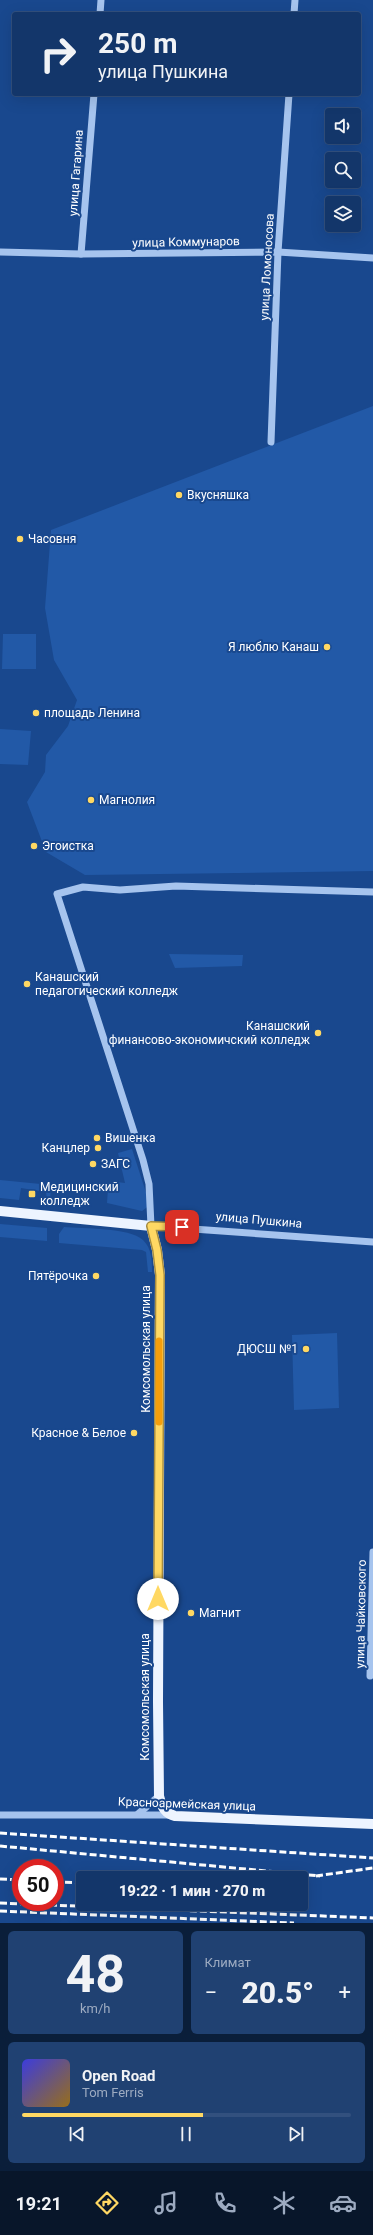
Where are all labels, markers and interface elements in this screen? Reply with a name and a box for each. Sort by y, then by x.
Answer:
text: 250 m [98,27,177,60]
icon: right [32,28,84,80]
text: улица Пушкина [98,61,228,82]
map controls [325,108,361,232]
button: sound [325,108,361,144]
street label: улица Гагарина [66,129,86,217]
button: search [325,152,361,188]
button: layers [325,196,361,232]
street label: улица Ломоносова [257,213,277,321]
street label: улица Коммунаров [132,234,240,250]
place label: Вкусняшка [187,488,249,502]
marker: Вкусняшка [174,490,184,500]
place label: Часовня [28,532,76,546]
marker: Часовня [15,534,25,544]
place label: Я люблю Канаш [228,640,319,654]
marker: Я люблю Канаш [322,642,332,652]
place label: площадь Ленина [44,706,140,720]
marker: площадь Ленина [31,708,41,718]
place label: Магнолия [99,793,155,807]
marker: Магнолия [86,795,96,805]
place label: Эгоистка [42,839,94,853]
marker: Эгоистка [29,841,39,851]
place label: Канашский педагогический колледж [35,970,179,998]
marker: Канашский педагогический колледж [22,979,32,989]
place label: Канашский финансово-экономичский колледж [109,1019,311,1047]
marker: Канашский финансово-экономичский колледж [313,1028,323,1038]
place label: Вишенка [105,1131,155,1145]
marker: Вишенка [92,1133,102,1143]
place label: Канцлер [42,1141,90,1155]
marker: Канцлер [93,1143,103,1153]
place label: ЗАГС [101,1157,130,1171]
marker: ЗАГС [88,1159,98,1169]
place label: Медицинский колледж [40,1180,119,1208]
marker: Медицинский колледж [27,1189,37,1199]
street label: улица Пушкина [215,1209,303,1231]
pin [165,1210,199,1244]
icon: arrive [171,1216,193,1238]
place label: Пятёрочка [28,1269,88,1283]
marker: Пятёрочка [91,1271,101,1281]
street label: Комсомольская улица [139,1285,153,1413]
place label: ДЮСШ №1 [237,1342,298,1356]
marker: ДЮСШ №1 [301,1344,311,1354]
place label: Красное & Белое [31,1426,126,1440]
marker: Красное & Белое [129,1428,139,1438]
street label: улица Чайковского [353,1559,369,1669]
position arrow [137,1578,179,1620]
place label: Магнит [199,1606,241,1620]
marker: Магнит [186,1608,196,1618]
street label: Комсомольская улица [138,1633,152,1761]
street label: Красноармейская улица [118,1795,256,1813]
speed limit sign: 50 [12,1859,64,1911]
text: 19:22 · 1 мин · 270 m [119,1882,265,1900]
text: 48 [65,1944,125,2005]
text: Климат [205,1955,251,1970]
text: 20.5° [242,1975,314,2010]
text: − [205,1980,217,2005]
text: + [339,1980,351,2005]
text: km/h [80,2001,111,2016]
text: Open Road [82,2067,156,2085]
text: Tom Ferris [82,2085,144,2100]
icon: previous [66,2123,88,2145]
icon: pause [175,2123,197,2145]
icon: next [285,2123,307,2145]
icon: directions [93,2189,121,2217]
icon: music [152,2189,180,2217]
icon: phone [211,2189,239,2217]
icon: climate [270,2189,298,2217]
icon: car [329,2189,357,2217]
text: 19:21 [16,2193,62,2214]

